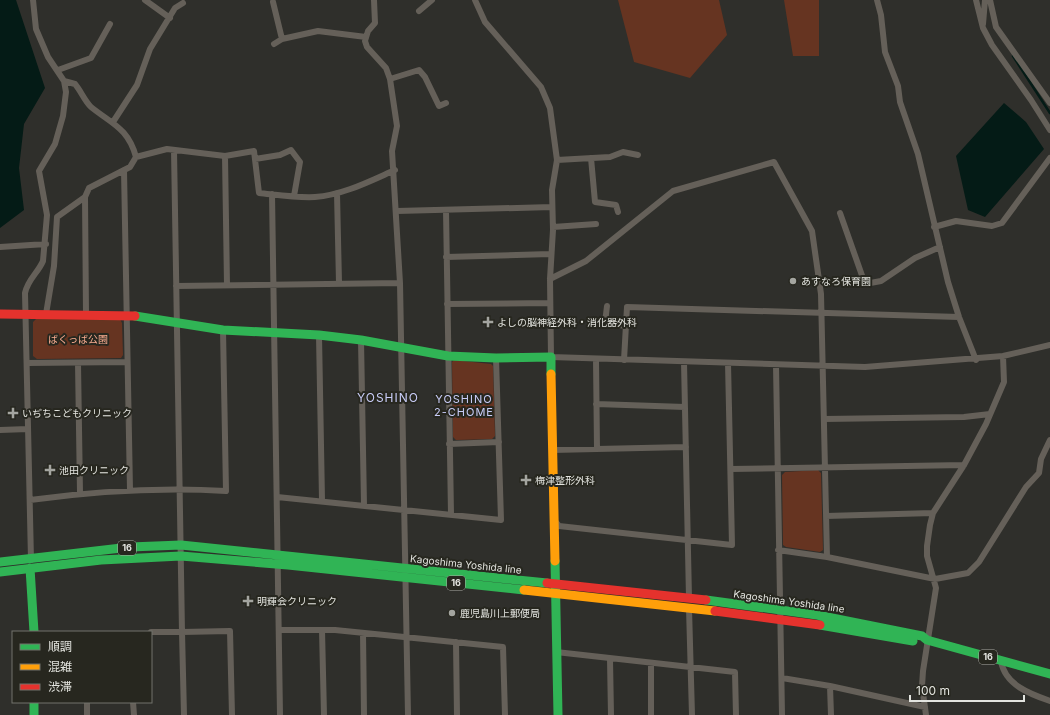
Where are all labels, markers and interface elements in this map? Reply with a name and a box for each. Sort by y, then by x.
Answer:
place label: あすなろ保育園 [801,275,871,287]
marker: あすなろ保育園 [788,276,798,286]
marker: よしの脳神経外科・消化器外科 [482,316,494,328]
place label: よしの脳神経外科・消化器外科 [497,316,637,328]
park label: ばくっば公園 [48,333,108,345]
district label: YOSHINO [357,390,419,405]
district label: YOSHINO 2-CHOME [434,392,494,419]
marker: いぢちこどもクリニック [7,407,19,419]
place label: いぢちこどもクリニック [22,407,132,419]
marker: 池田クリニック [44,464,56,476]
place label: 池田クリニック [59,464,129,476]
marker: 梅津整形外科 [520,474,532,486]
place label: 梅津整形外科 [535,474,595,486]
road number: 16 [118,541,136,555]
street label: Kagoshima Yoshida line [410,552,523,576]
road number: 16 [447,576,465,590]
street label: Kagoshima Yoshida line [733,587,845,615]
marker: 明輝会クリニック [242,595,254,607]
place label: 明輝会クリニック [257,595,337,607]
place label: 鹿児島川上郵便局 [460,607,540,619]
marker: 鹿児島川上郵便局 [447,608,457,618]
legend [12,631,152,703]
text: 順調 [48,639,72,654]
road number: 16 [979,650,997,664]
text: 混雑 [48,659,72,674]
scale bar [910,677,1024,703]
text: 渋滞 [48,679,72,694]
text: 100 m [916,683,950,698]

